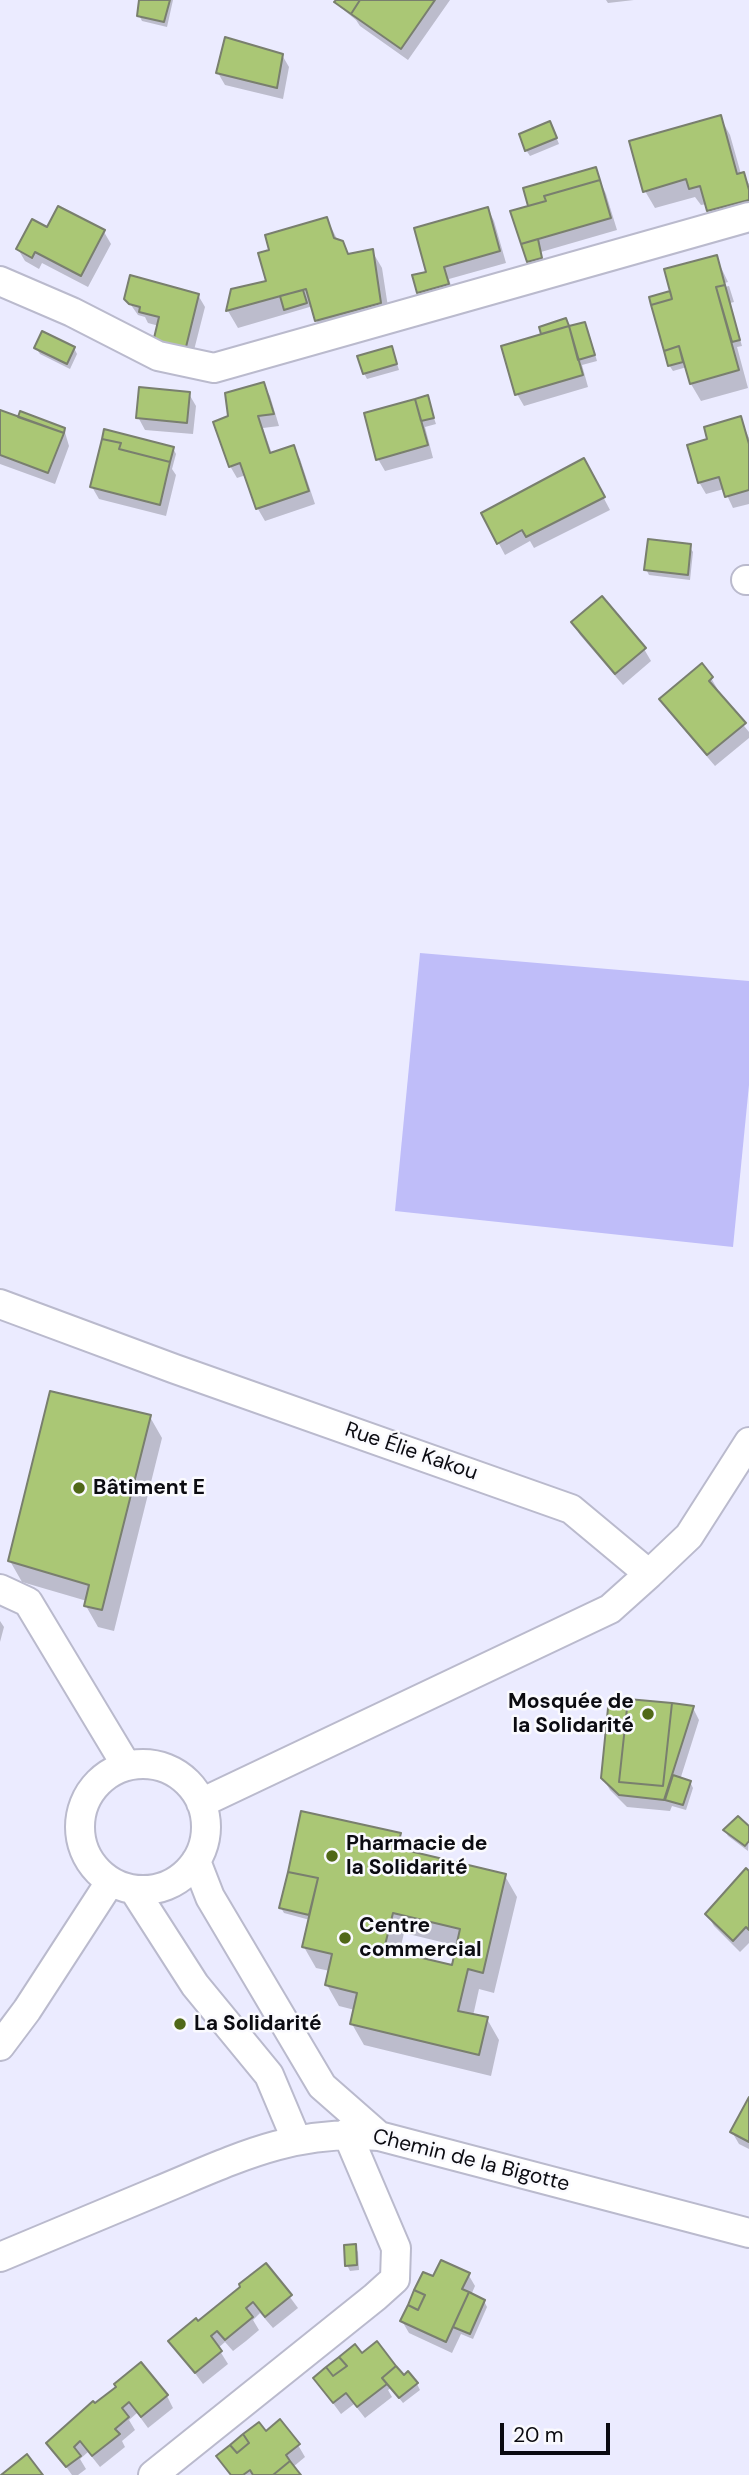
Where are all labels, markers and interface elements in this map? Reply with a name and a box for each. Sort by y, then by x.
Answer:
street label: Rue Élie Kakou [341,1418,481,1486]
place label: Bâtiment E [93,1475,205,1501]
marker: Bâtiment E [71,1480,87,1496]
place label: Mosquée de la Solidarité [508,1689,634,1739]
marker: Mosquée de la Solidarité [640,1706,656,1722]
place label: Pharmacie de la Solidarité [346,1831,487,1881]
marker: Pharmacie de la Solidarité [324,1848,340,1864]
place label: Centre commercial [359,1913,482,1963]
marker: Centre commercial [337,1930,353,1946]
place label: La Solidarité [194,2011,322,2037]
marker: La Solidarité [172,2016,188,2032]
street label: Chemin de la Bigotte [370,2124,572,2198]
scale bar [504,2408,614,2452]
text: 20 m [513,2421,564,2449]

